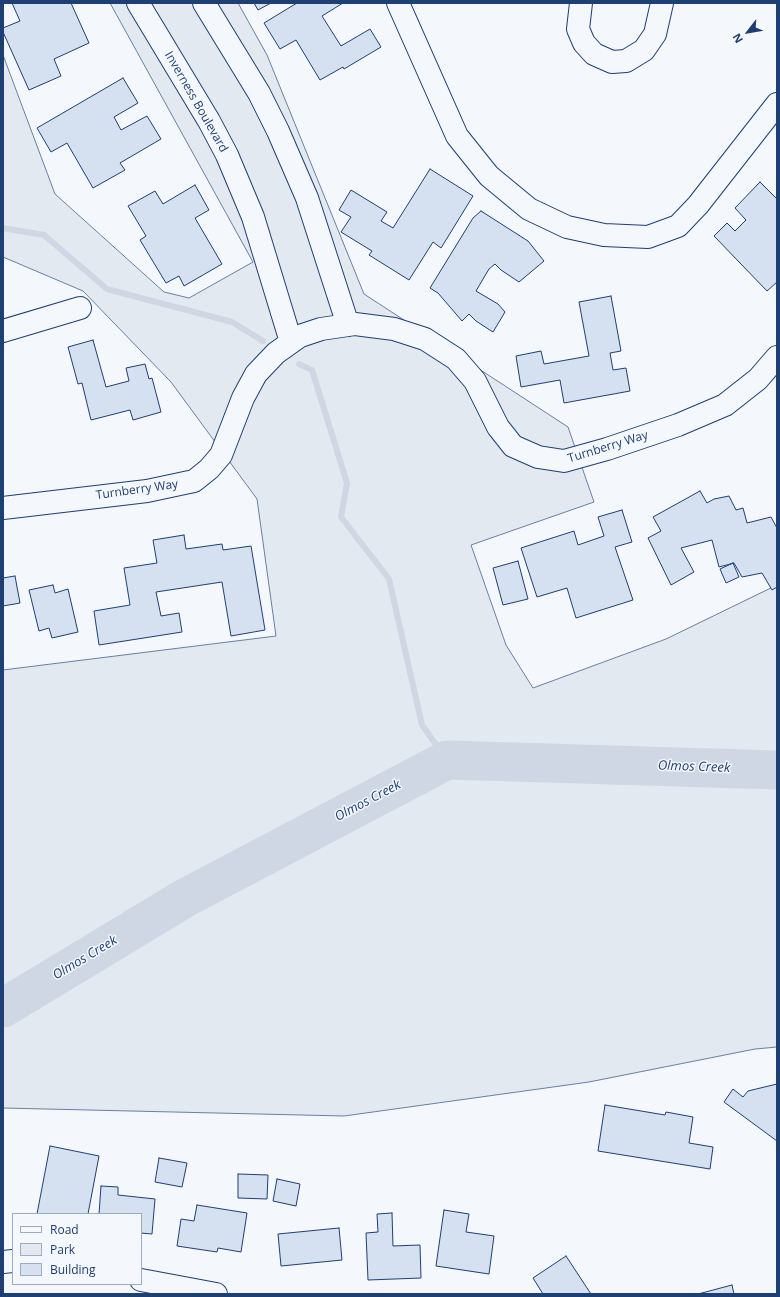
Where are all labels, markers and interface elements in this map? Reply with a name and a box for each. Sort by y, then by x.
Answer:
north arrow [728,12,768,52]
text: N [729,31,746,46]
street label: Inverness Boulevard [161,49,231,155]
street label: Turnberry Way [566,428,650,466]
street label: Turnberry Way [95,477,179,503]
water label: Olmos Creek [658,758,730,776]
water label: Olmos Creek [332,777,404,825]
water label: Olmos Creek [50,933,120,983]
legend [12,1213,142,1285]
text: Road [50,1221,79,1238]
text: Park [50,1241,75,1258]
text: Building [50,1261,95,1278]

